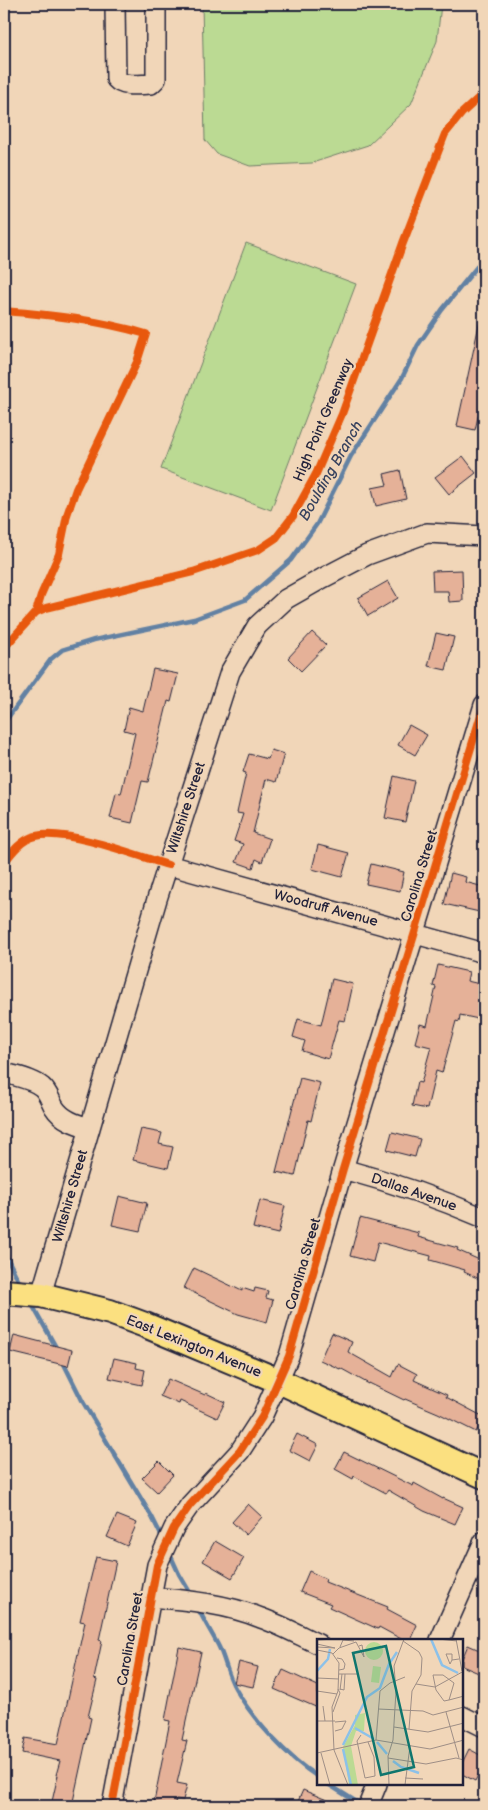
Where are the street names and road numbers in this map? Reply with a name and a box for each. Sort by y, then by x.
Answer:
street label: High Point Greenway [289,355,357,484]
street label: Wiltshire Street [163,759,209,856]
street label: Carolina Street [397,828,441,924]
street label: Woodruff Avenue [272,886,380,930]
street label: Wiltshire Street [49,1147,92,1244]
street label: Dallas Avenue [369,1169,459,1215]
street label: Carolina Street [282,1215,324,1312]
street label: East Lexington Avenue [124,1311,264,1381]
street label: Carolina Street [113,1590,147,1687]

